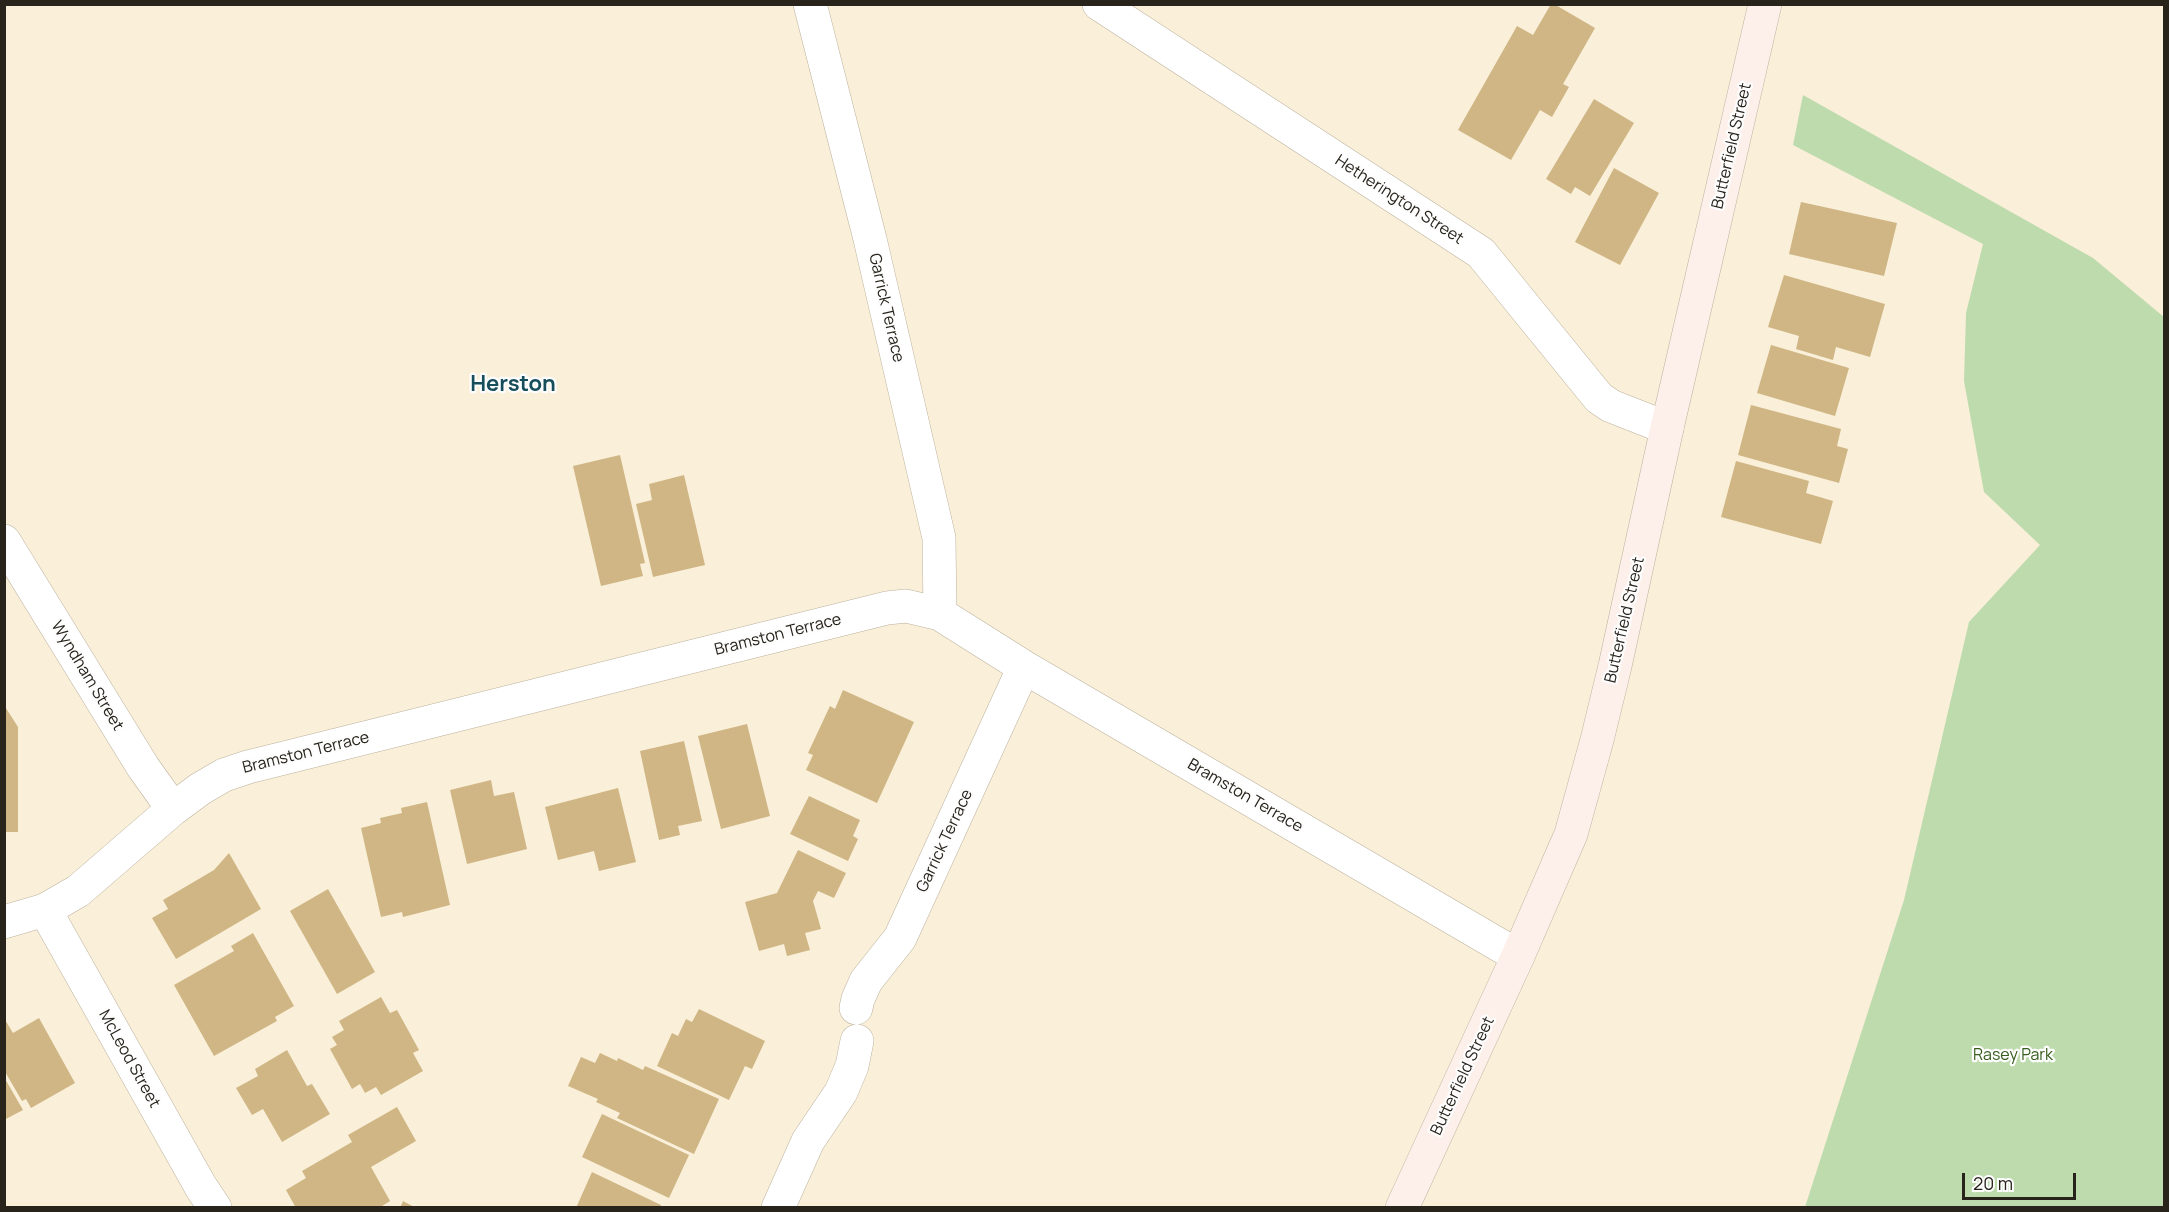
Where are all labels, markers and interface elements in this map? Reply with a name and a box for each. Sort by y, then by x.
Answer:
street label: Butterfield Street [1708,81,1756,211]
street label: Hetherington Street [1331,151,1467,249]
street label: Garrick Terrace [864,252,908,364]
district label: Herston [470,372,556,398]
street label: Butterfield Street [1601,555,1649,685]
street label: Bramston Terrace [713,610,843,660]
street label: Wyndham Street [47,618,127,734]
street label: Bramston Terrace [241,728,371,778]
street label: Bramston Terrace [1184,755,1306,837]
street label: Garrick Terrace [913,787,977,895]
street label: McLeod Street [94,1007,164,1111]
street label: Butterfield Street [1427,1014,1499,1138]
park label: Rasey Park [1973,1046,2053,1066]
scale bar [1965,1161,2079,1199]
text: 20 m [1973,1171,2013,1195]

